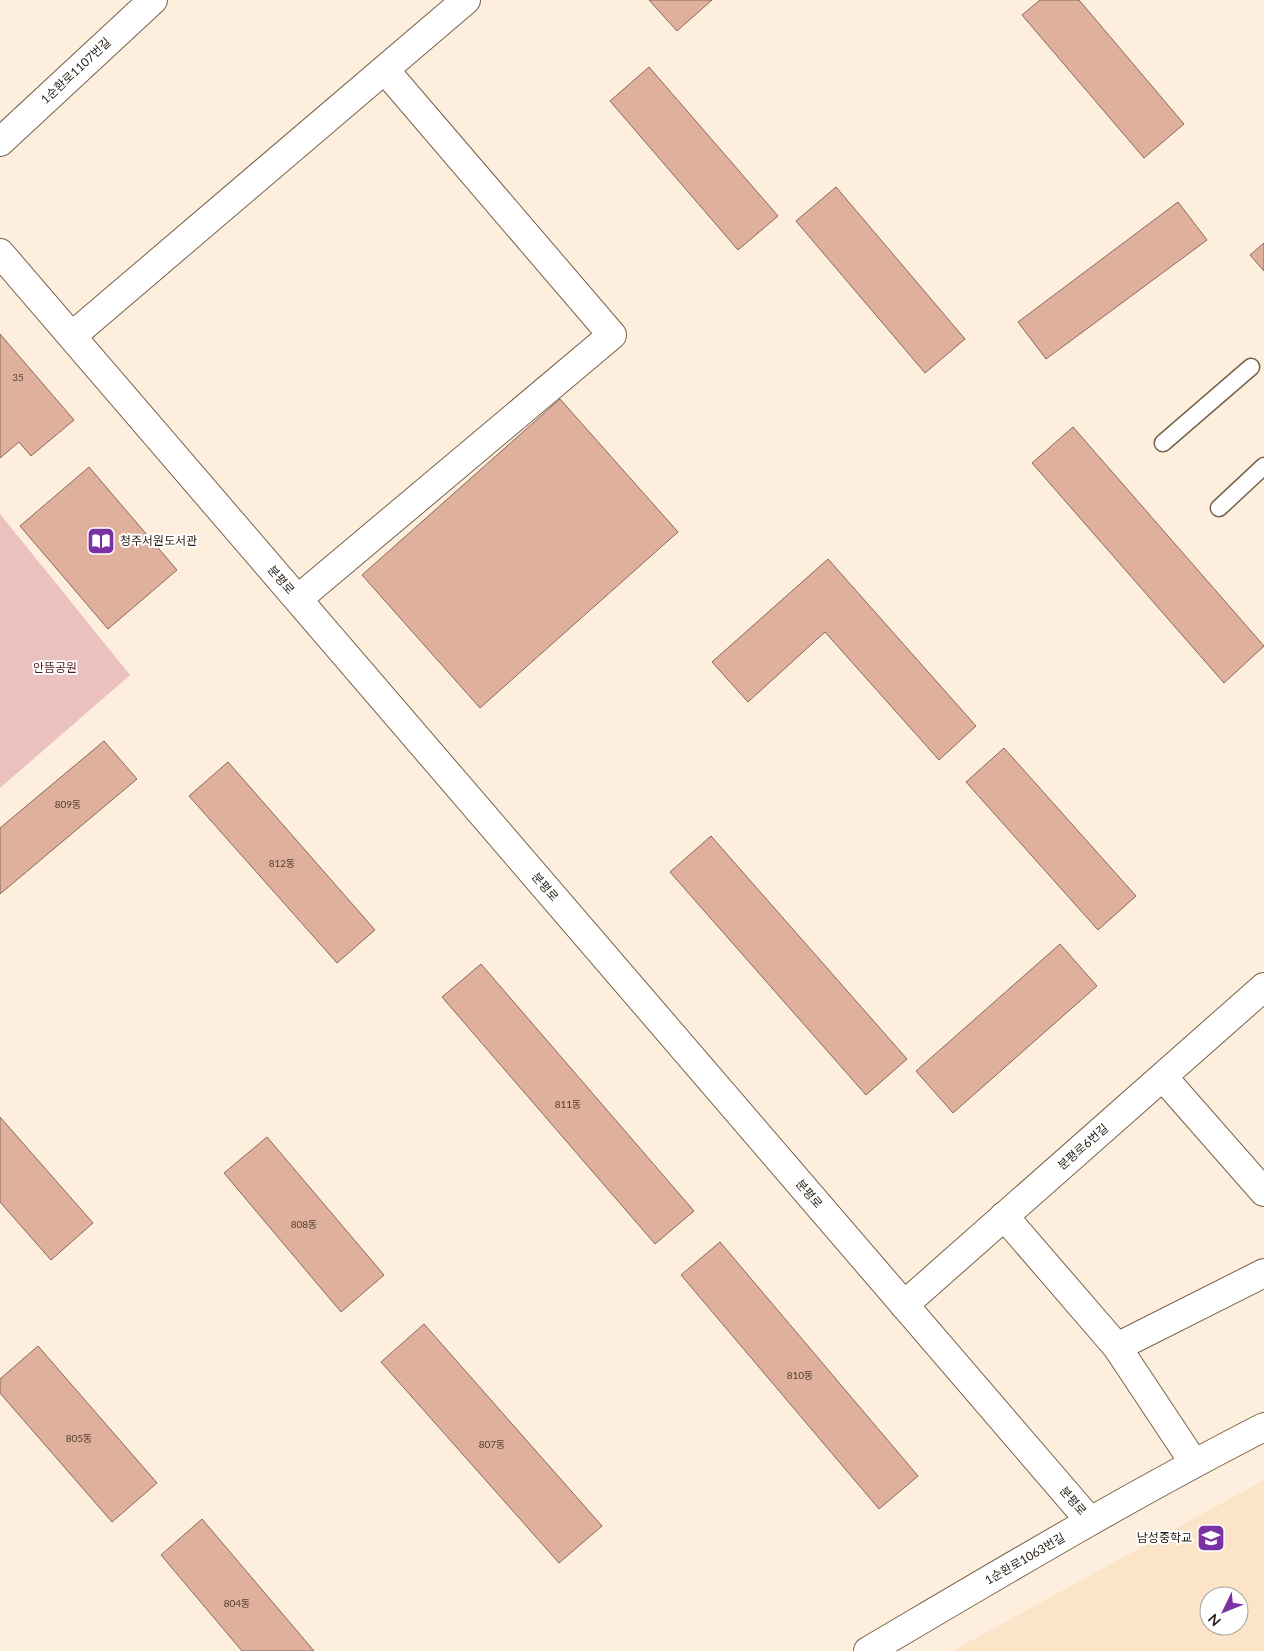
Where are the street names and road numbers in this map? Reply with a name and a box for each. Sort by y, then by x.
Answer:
street label: 1순환로1107번길 [38,34,114,107]
street label: 분평로 [265,562,298,597]
street label: 분평로 [529,869,562,904]
street label: 분평로6번길 [1054,1121,1111,1173]
street label: 분평로 [793,1176,826,1211]
street label: 분평로 [1057,1483,1090,1518]
street label: 1순환로1063번길 [982,1530,1067,1588]

